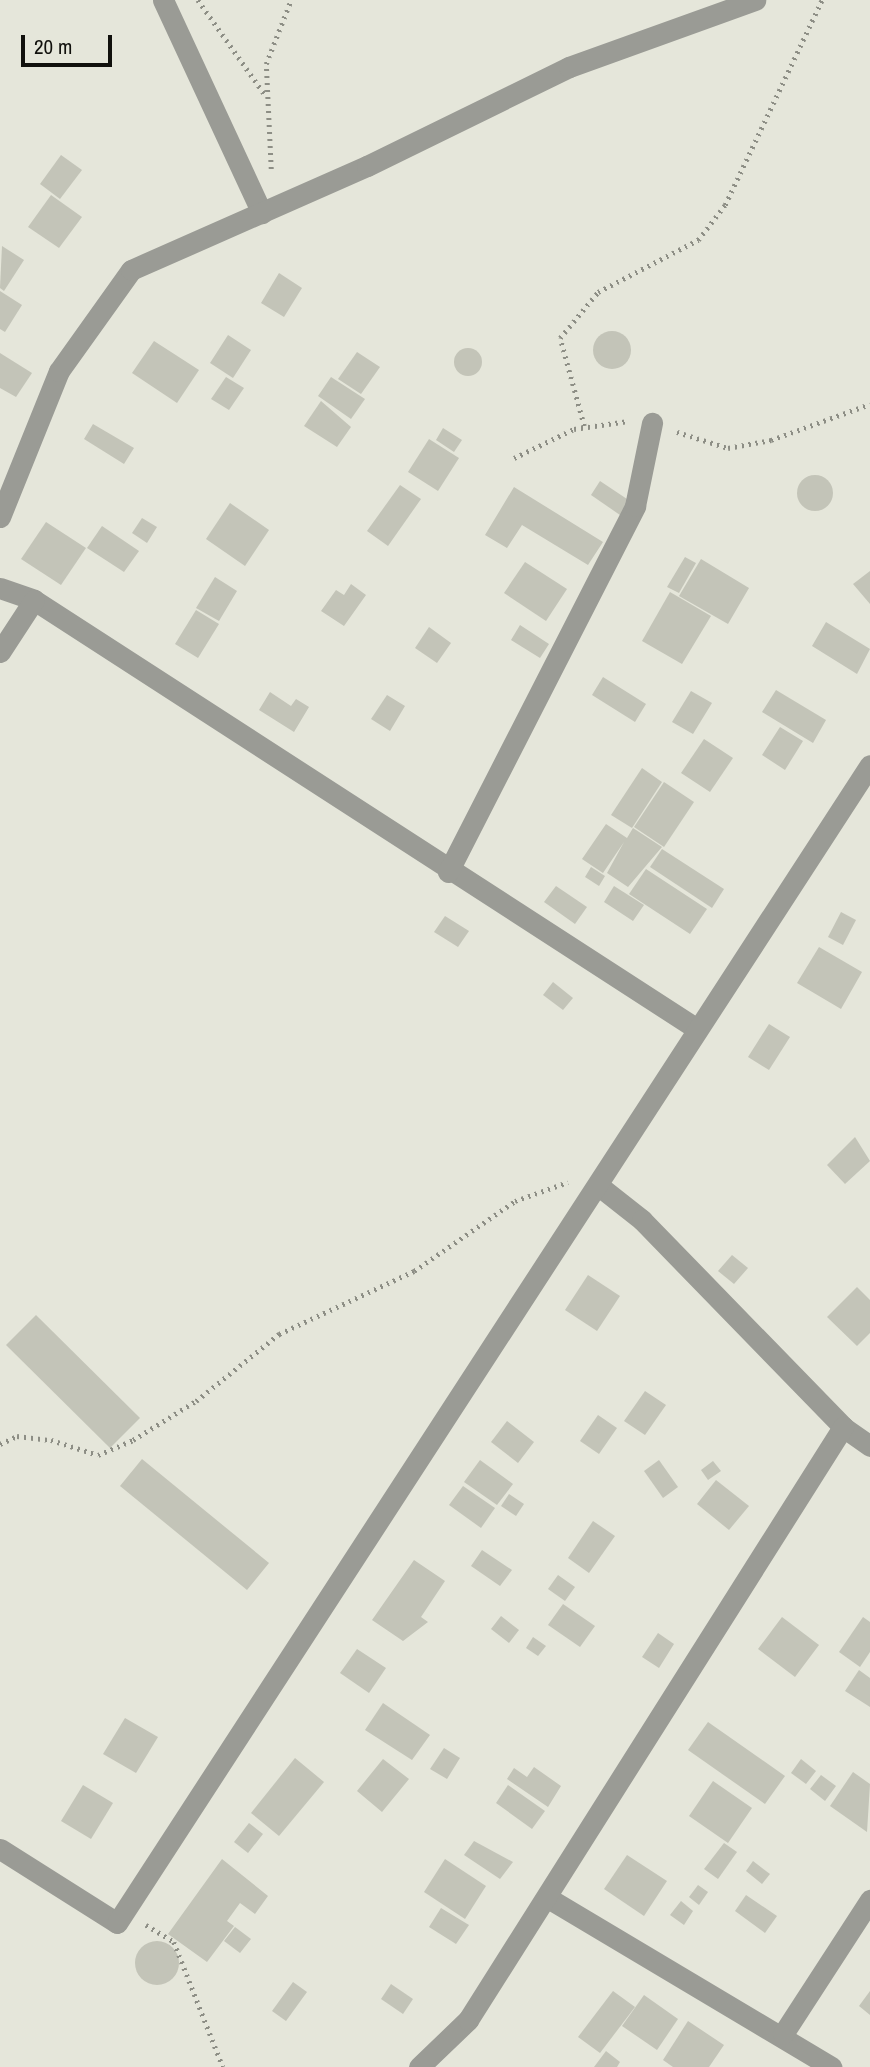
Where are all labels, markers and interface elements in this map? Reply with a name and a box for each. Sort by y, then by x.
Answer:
scale bar [24,21,116,65]
text: 20 m [34,32,72,61]

